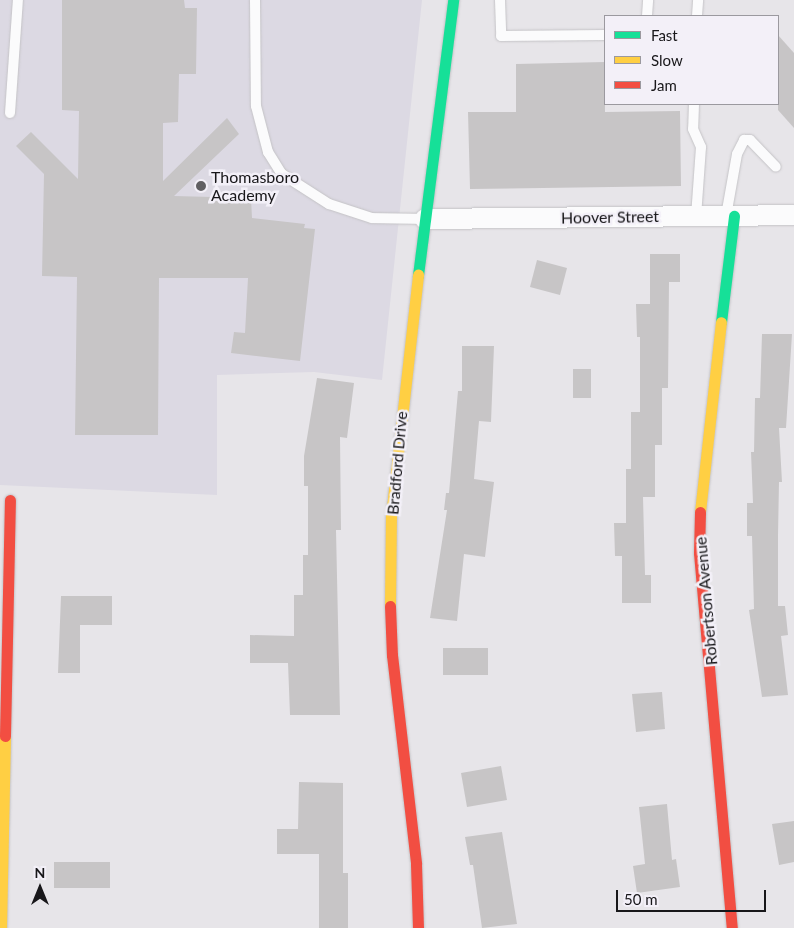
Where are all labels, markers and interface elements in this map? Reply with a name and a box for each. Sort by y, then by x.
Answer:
legend [604,15,779,105]
text: Fast [651,26,678,44]
text: Slow [651,51,683,69]
text: Jam [651,76,677,94]
place label: Thomasboro Academy [211,167,299,205]
marker: Thomasboro Academy [195,180,207,192]
street label: Hoover Street [561,207,659,227]
street label: Bradford Drive [383,410,411,516]
street label: Robertson Avenue [691,536,721,666]
north arrow [15,863,65,913]
text: N [35,864,45,881]
scale bar [619,880,769,912]
text: 50 m [624,890,658,908]

